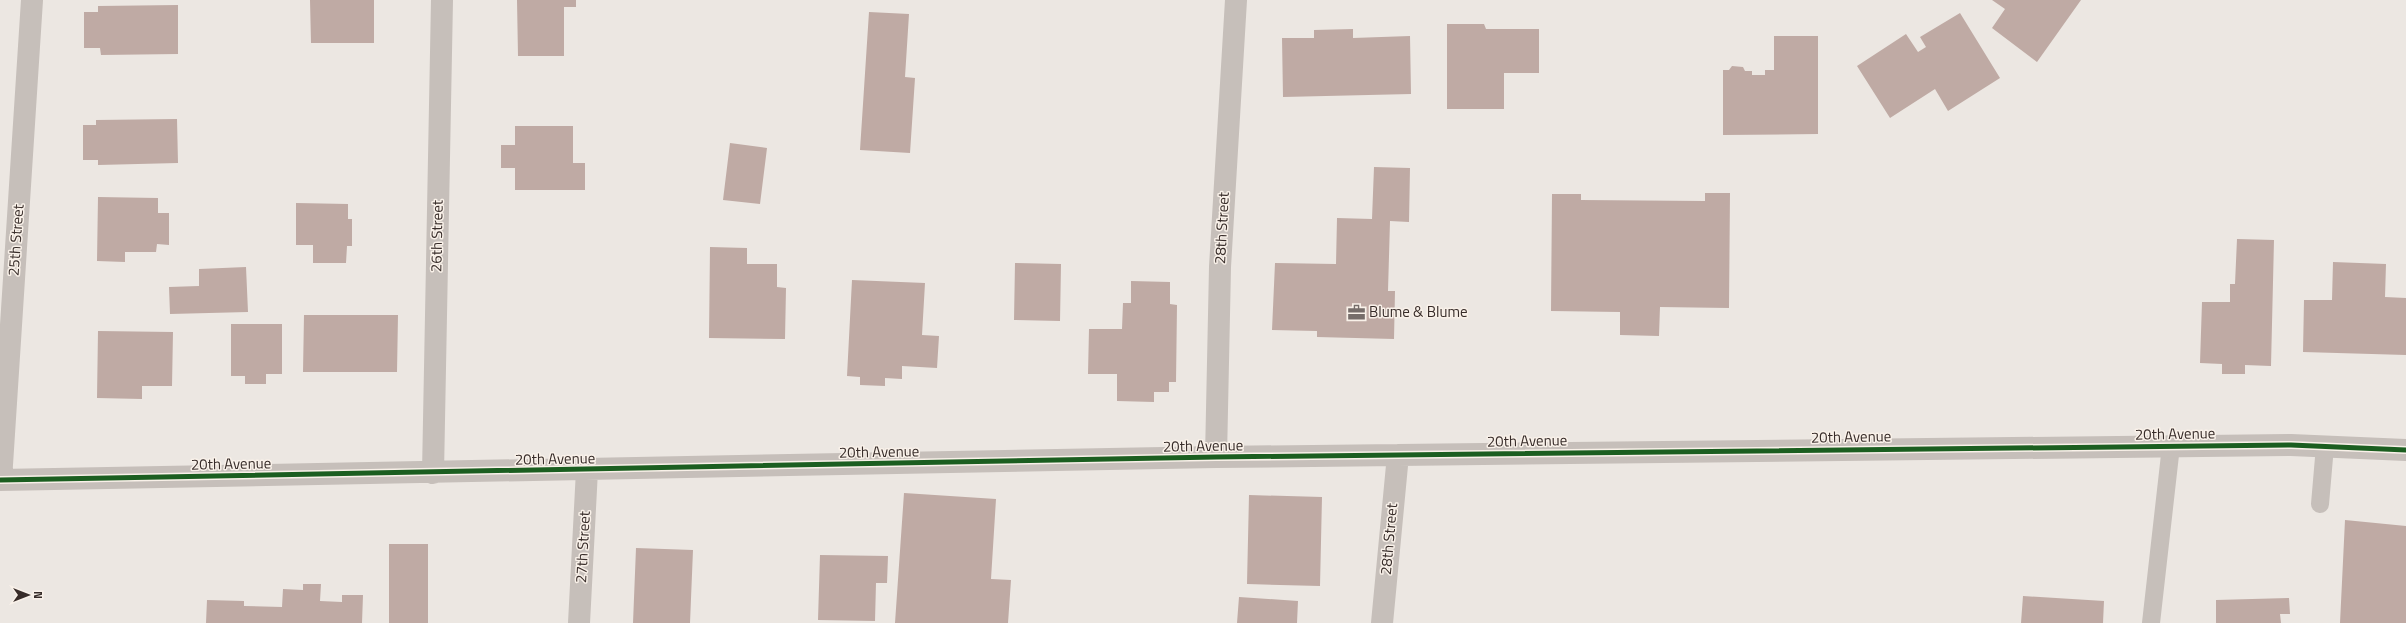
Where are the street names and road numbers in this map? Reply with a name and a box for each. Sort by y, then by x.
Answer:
street label: 28th Street [1208,191,1235,265]
street label: 26th Street [424,199,449,272]
street label: 25th Street [2,202,30,277]
street label: 20th Avenue [2135,421,2215,446]
street label: 20th Avenue [1811,424,1891,449]
street label: 20th Avenue [1487,428,1567,453]
street label: 20th Avenue [1163,433,1243,458]
street label: 20th Avenue [839,439,919,464]
street label: 20th Avenue [515,446,595,471]
street label: 20th Avenue [191,451,271,476]
street label: 28th Street [1374,501,1403,576]
street label: 27th Street [569,510,596,584]

